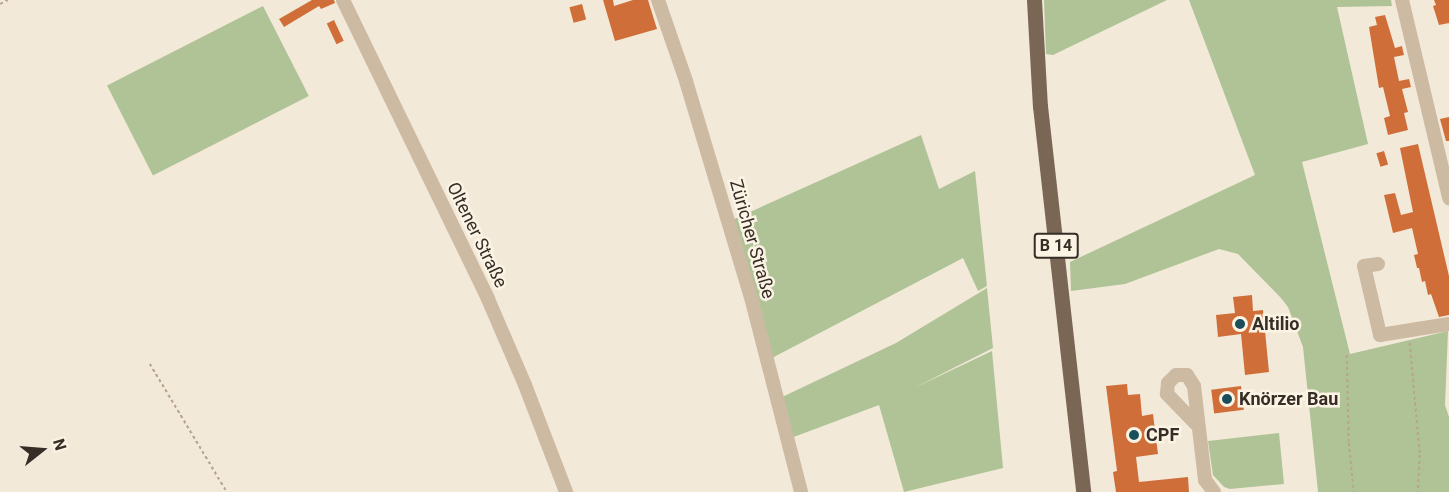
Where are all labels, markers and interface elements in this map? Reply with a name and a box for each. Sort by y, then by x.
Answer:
street label: Züricher Straße [725,177,779,301]
street label: Oltener Straße [442,179,512,291]
road number: B 14 [1034,233,1078,259]
place label: Altilio [1252,313,1299,335]
marker: Altilio [1233,317,1247,331]
place label: Knörzer Bau [1239,388,1338,410]
marker: Knörzer Bau [1220,392,1234,406]
north arrow [12,420,72,480]
place label: CPF [1146,424,1179,446]
marker: CPF [1127,428,1141,442]
text: N [49,436,70,453]

